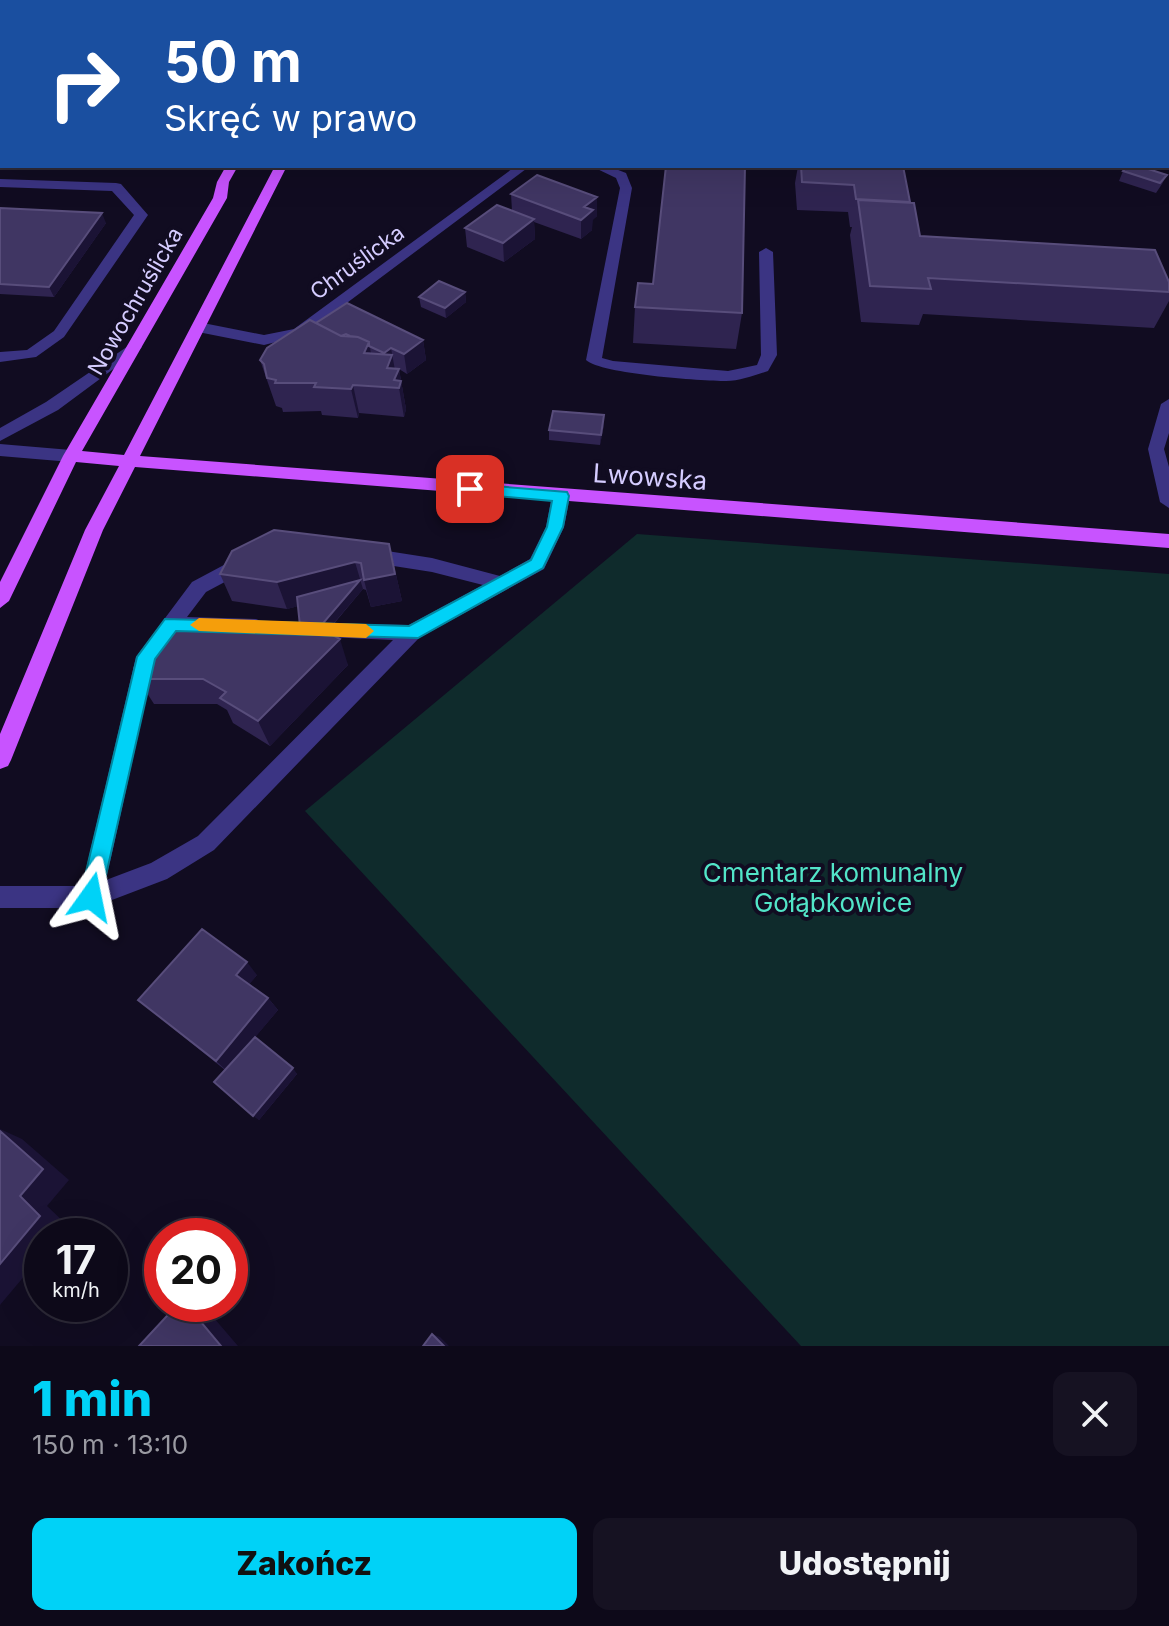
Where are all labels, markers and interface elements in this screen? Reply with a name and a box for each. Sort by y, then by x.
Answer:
text: 50 m [164,28,302,96]
icon: right [32,32,136,136]
text: Skręć w prawo [164,96,417,140]
street label: Chruślicka [305,219,409,305]
street label: Nowochruślicka [82,222,188,380]
pin [436,455,504,523]
street label: Lwowska [592,457,708,496]
icon: arrive [448,467,492,511]
position arrow [49,855,133,939]
park label: Cmentarz komunalny Gołąbkowice [703,857,963,918]
speed limit sign: 20 [144,1218,248,1322]
text: 17 [56,1235,96,1284]
text: km/h [52,1278,100,1302]
text: 1 min [32,1369,152,1428]
button: close [1053,1372,1137,1456]
text: 150 m · 13:10 [32,1429,188,1460]
button: Zakończ [32,1518,577,1610]
button: Udostępnij [593,1518,1137,1610]

